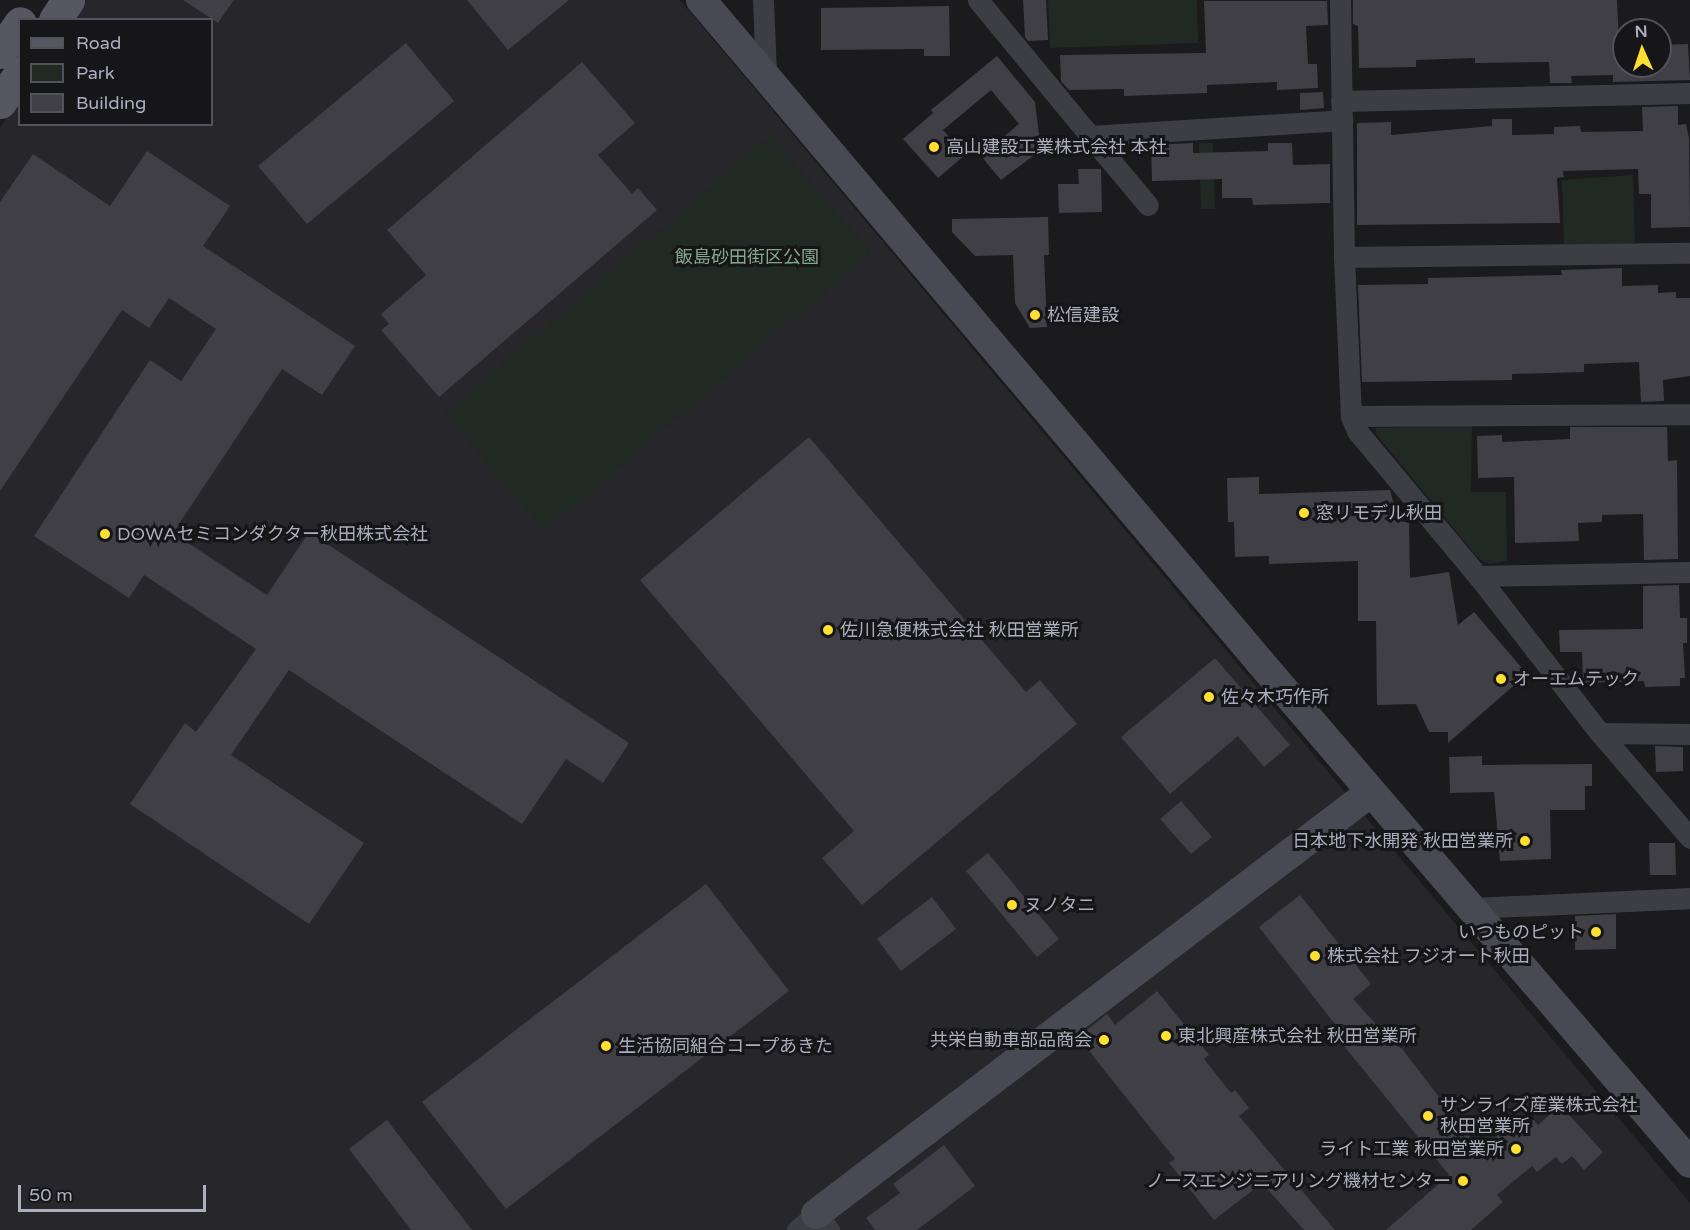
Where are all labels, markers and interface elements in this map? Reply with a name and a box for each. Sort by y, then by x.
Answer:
legend [18,18,213,126]
north arrow [1612,18,1672,78]
text: N [1634,22,1648,42]
text: Road [76,32,121,54]
text: Park [76,62,114,84]
text: Building [76,92,146,114]
place label: 高山建設工業株式会社 本社 [946,136,1167,158]
marker: 高山建設工業株式会社 本社 [927,140,941,154]
park label: 飯島砂田街区公園 [675,246,819,268]
place label: 松信建設 [1047,304,1119,326]
marker: 松信建設 [1028,308,1042,322]
place label: 窓リモデル秋田 [1316,502,1442,524]
marker: 窓リモデル秋田 [1297,506,1311,520]
place label: DOWAセミコンダクター秋田株式会社 [117,523,429,545]
marker: DOWAセミコンダクター秋田株式会社 [98,527,112,541]
place label: 佐川急便株式会社 秋田営業所 [840,619,1079,641]
marker: 佐川急便株式会社 秋田営業所 [821,623,835,637]
place label: オーエムテック [1513,668,1639,690]
marker: オーエムテック [1494,672,1508,686]
place label: 佐々木巧作所 [1221,686,1329,708]
marker: 佐々木巧作所 [1202,690,1216,704]
place label: 日本地下水開発 秋田営業所 [1292,830,1513,852]
marker: 日本地下水開発 秋田営業所 [1518,834,1532,848]
place label: ヌノタニ [1024,894,1096,916]
marker: ヌノタニ [1005,898,1019,912]
place label: いつものピット [1458,921,1584,943]
marker: いつものピット [1589,925,1603,939]
place label: 株式会社 フジオート秋田 [1327,945,1530,967]
marker: 株式会社 フジオート秋田 [1308,949,1322,963]
place label: 東北興産株式会社 秋田営業所 [1178,1025,1417,1047]
place label: 共栄自動車部品商会 [930,1029,1092,1051]
marker: 東北興産株式会社 秋田営業所 [1159,1029,1173,1043]
marker: 共栄自動車部品商会 [1097,1033,1111,1047]
place label: 生活協同組合コープあきた [618,1035,834,1057]
marker: 生活協同組合コープあきた [599,1039,613,1053]
place label: サンライズ産業株式会社 秋田営業所 [1440,1095,1638,1138]
marker: サンライズ産業株式会社 秋田営業所 [1421,1109,1435,1123]
place label: ライト工業 秋田営業所 [1319,1138,1504,1160]
marker: ライト工業 秋田営業所 [1509,1142,1523,1156]
place label: ノースエンジニアリング機材センター [1145,1170,1451,1192]
scale bar [21,1173,208,1211]
marker: ノースエンジニアリング機材センター [1456,1174,1470,1188]
text: 50 m [29,1184,73,1206]

